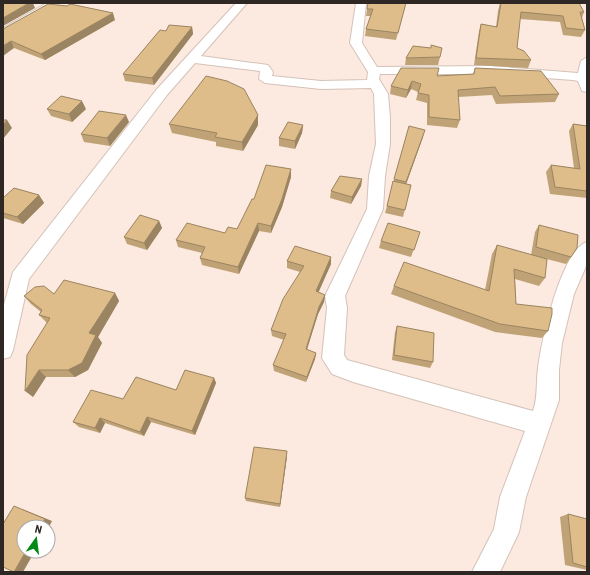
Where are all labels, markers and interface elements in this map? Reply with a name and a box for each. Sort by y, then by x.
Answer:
north arrow [16,519,56,559]
text: N [33,523,43,537]

